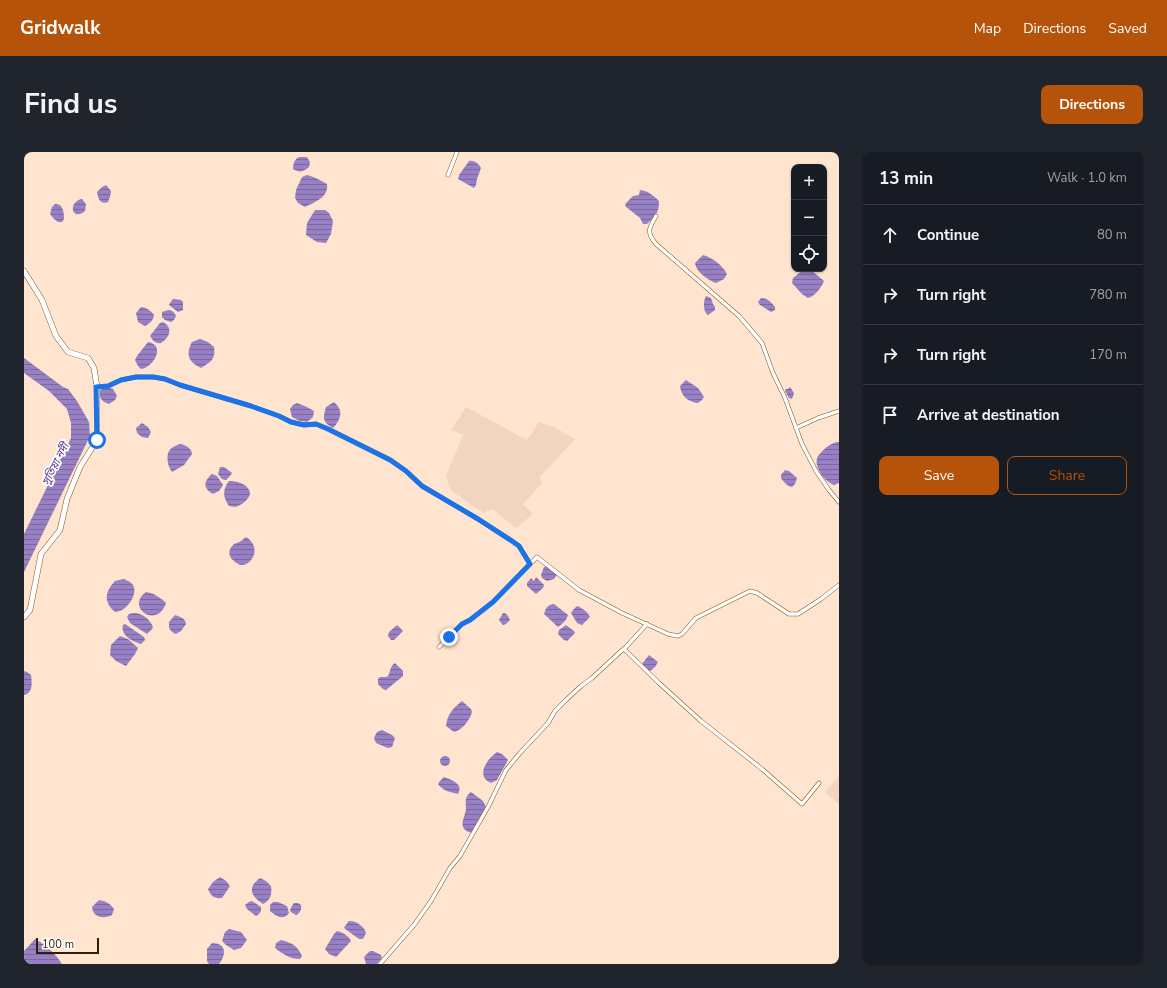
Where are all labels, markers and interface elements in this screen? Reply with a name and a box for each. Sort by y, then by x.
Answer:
text: Gridwalk [20,15,100,41]
text: Map [974,19,1001,38]
text: Directions [1023,19,1086,38]
text: Saved [1108,19,1147,38]
text: Find us [24,85,118,123]
button: Directions [1041,85,1143,124]
map controls [791,164,827,272]
button: + [791,164,827,200]
text: 13 min [879,167,933,190]
text: Walk · 1.0 km [1047,169,1127,187]
button: − [791,200,827,236]
icon: ahead [879,224,901,246]
text: Continue [917,225,979,245]
text: 80 m [1097,226,1127,244]
button: locate [791,236,827,272]
icon: right [879,284,901,306]
text: Turn right [917,285,986,305]
text: 780 m [1089,286,1127,304]
icon: right [879,344,901,366]
text: Turn right [917,345,986,365]
text: 170 m [1089,346,1127,364]
icon: arrive [879,404,901,426]
text: Arrive at destination [917,405,1060,425]
route start [88,431,106,449]
water label: সুতিয়া নদী [38,439,73,488]
button: Save [879,456,999,495]
button: Share [1007,456,1127,495]
route end [440,628,458,646]
scale bar [36,936,99,955]
text: 100 m [42,937,74,952]

